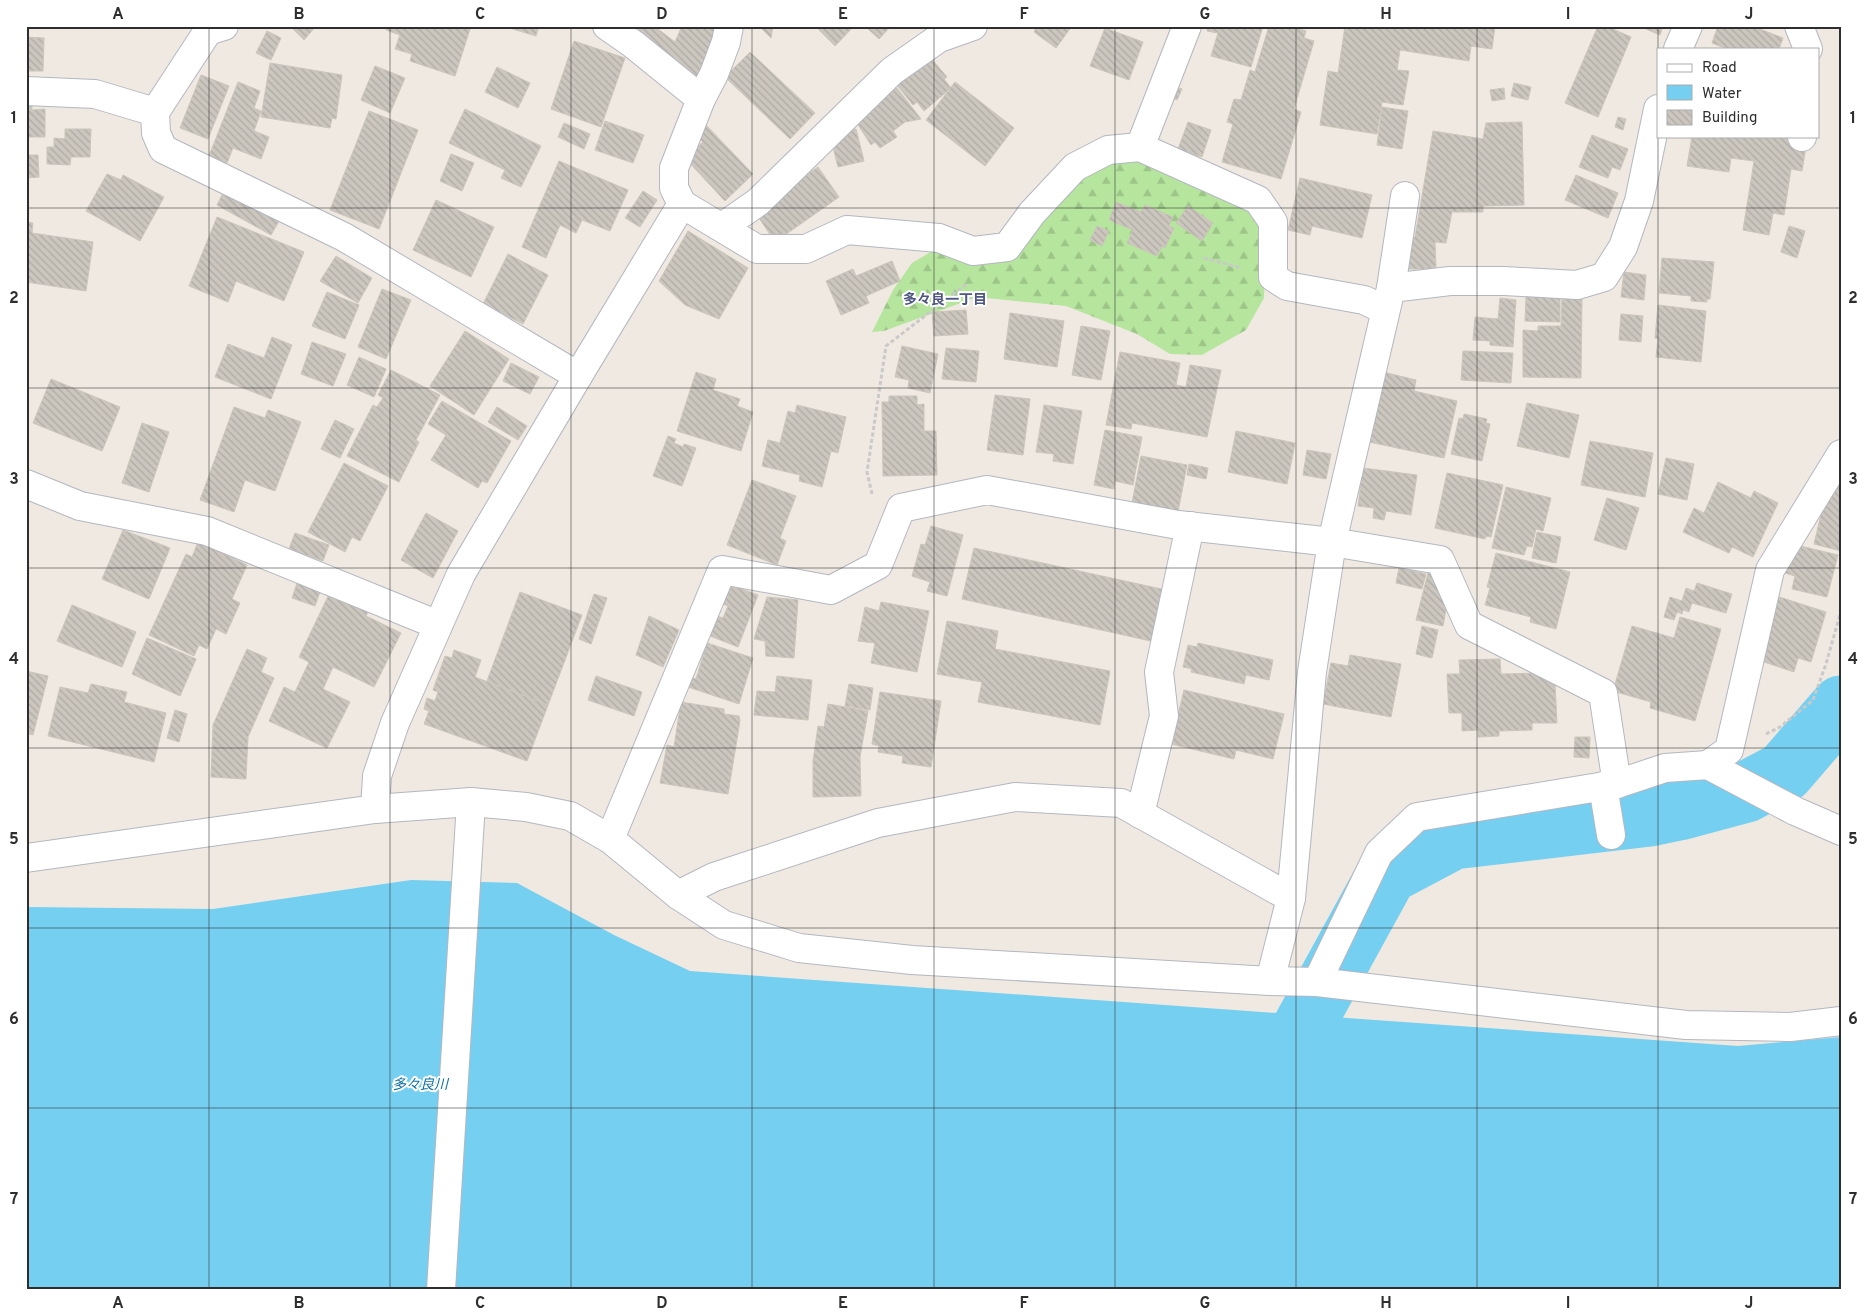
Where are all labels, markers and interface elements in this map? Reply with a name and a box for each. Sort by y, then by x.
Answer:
text: A [112,5,124,25]
text: B [293,5,305,25]
text: C [475,5,485,25]
text: D [656,5,668,25]
text: E [838,5,848,25]
text: F [1019,5,1029,25]
text: G [1200,5,1210,25]
text: H [1380,5,1392,25]
text: I [1566,5,1570,25]
text: J [1745,5,1753,25]
legend [1657,48,1820,138]
text: Road [1702,59,1737,78]
text: Water [1702,85,1742,104]
text: 1 [11,109,17,129]
text: Building [1702,109,1757,128]
text: 1 [1850,109,1856,129]
text: 2 [9,289,19,309]
text: 2 [1848,289,1858,309]
district label: 多々良一丁目 [903,291,987,309]
text: 3 [9,470,19,490]
text: 3 [1848,470,1858,490]
text: 4 [9,650,19,670]
text: 4 [1848,650,1858,670]
text: 5 [9,830,19,850]
text: 5 [1848,830,1858,850]
text: 6 [9,1010,19,1030]
text: 6 [1848,1010,1858,1030]
water label: 多々良川 [392,1077,450,1094]
text: 7 [10,1190,18,1210]
text: 7 [1849,1190,1857,1210]
text: A [112,1294,124,1314]
text: B [293,1294,305,1314]
text: C [475,1294,485,1314]
text: D [656,1294,668,1314]
text: E [838,1294,848,1314]
text: F [1019,1294,1029,1314]
text: G [1200,1294,1210,1314]
text: H [1380,1294,1392,1314]
text: I [1566,1294,1570,1314]
text: J [1745,1294,1753,1314]

